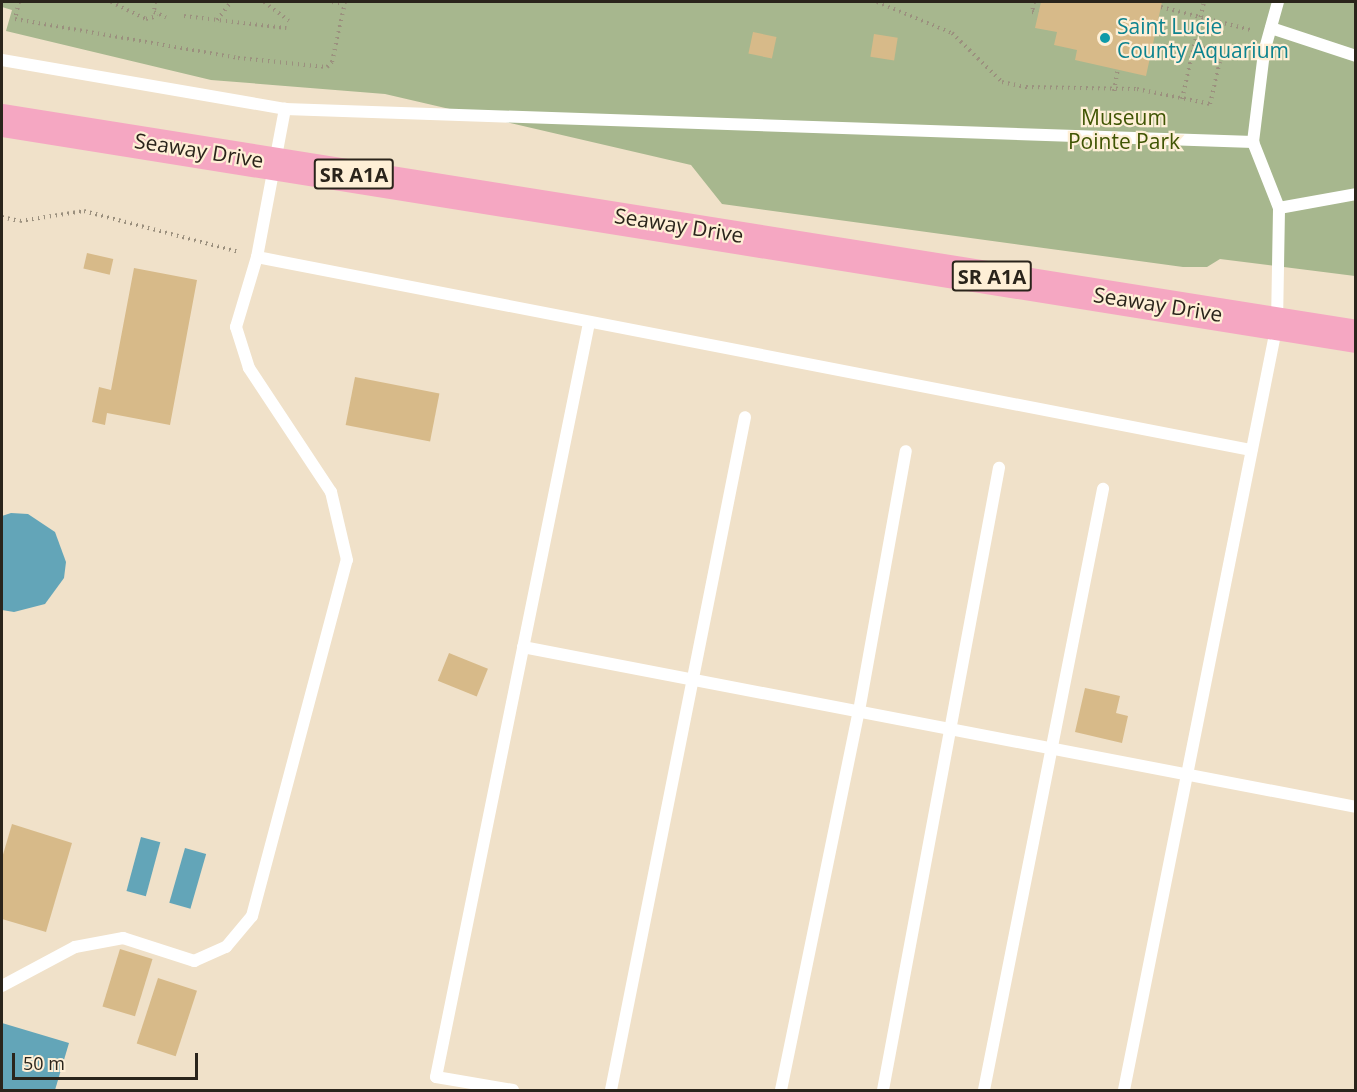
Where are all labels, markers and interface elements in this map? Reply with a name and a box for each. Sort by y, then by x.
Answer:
place label: Saint Lucie County Aquarium [1117,13,1289,63]
marker: Saint Lucie County Aquarium [1098,31,1112,45]
park label: Museum Pointe Park [1068,104,1180,154]
street label: Seaway Drive [133,127,265,173]
road number: SR A1A [314,157,394,191]
street label: Seaway Drive [613,202,745,248]
road number: SR A1A [952,259,1032,293]
street label: Seaway Drive [1092,281,1224,327]
scale bar [15,1041,201,1079]
text: 50 m [23,1051,65,1075]

